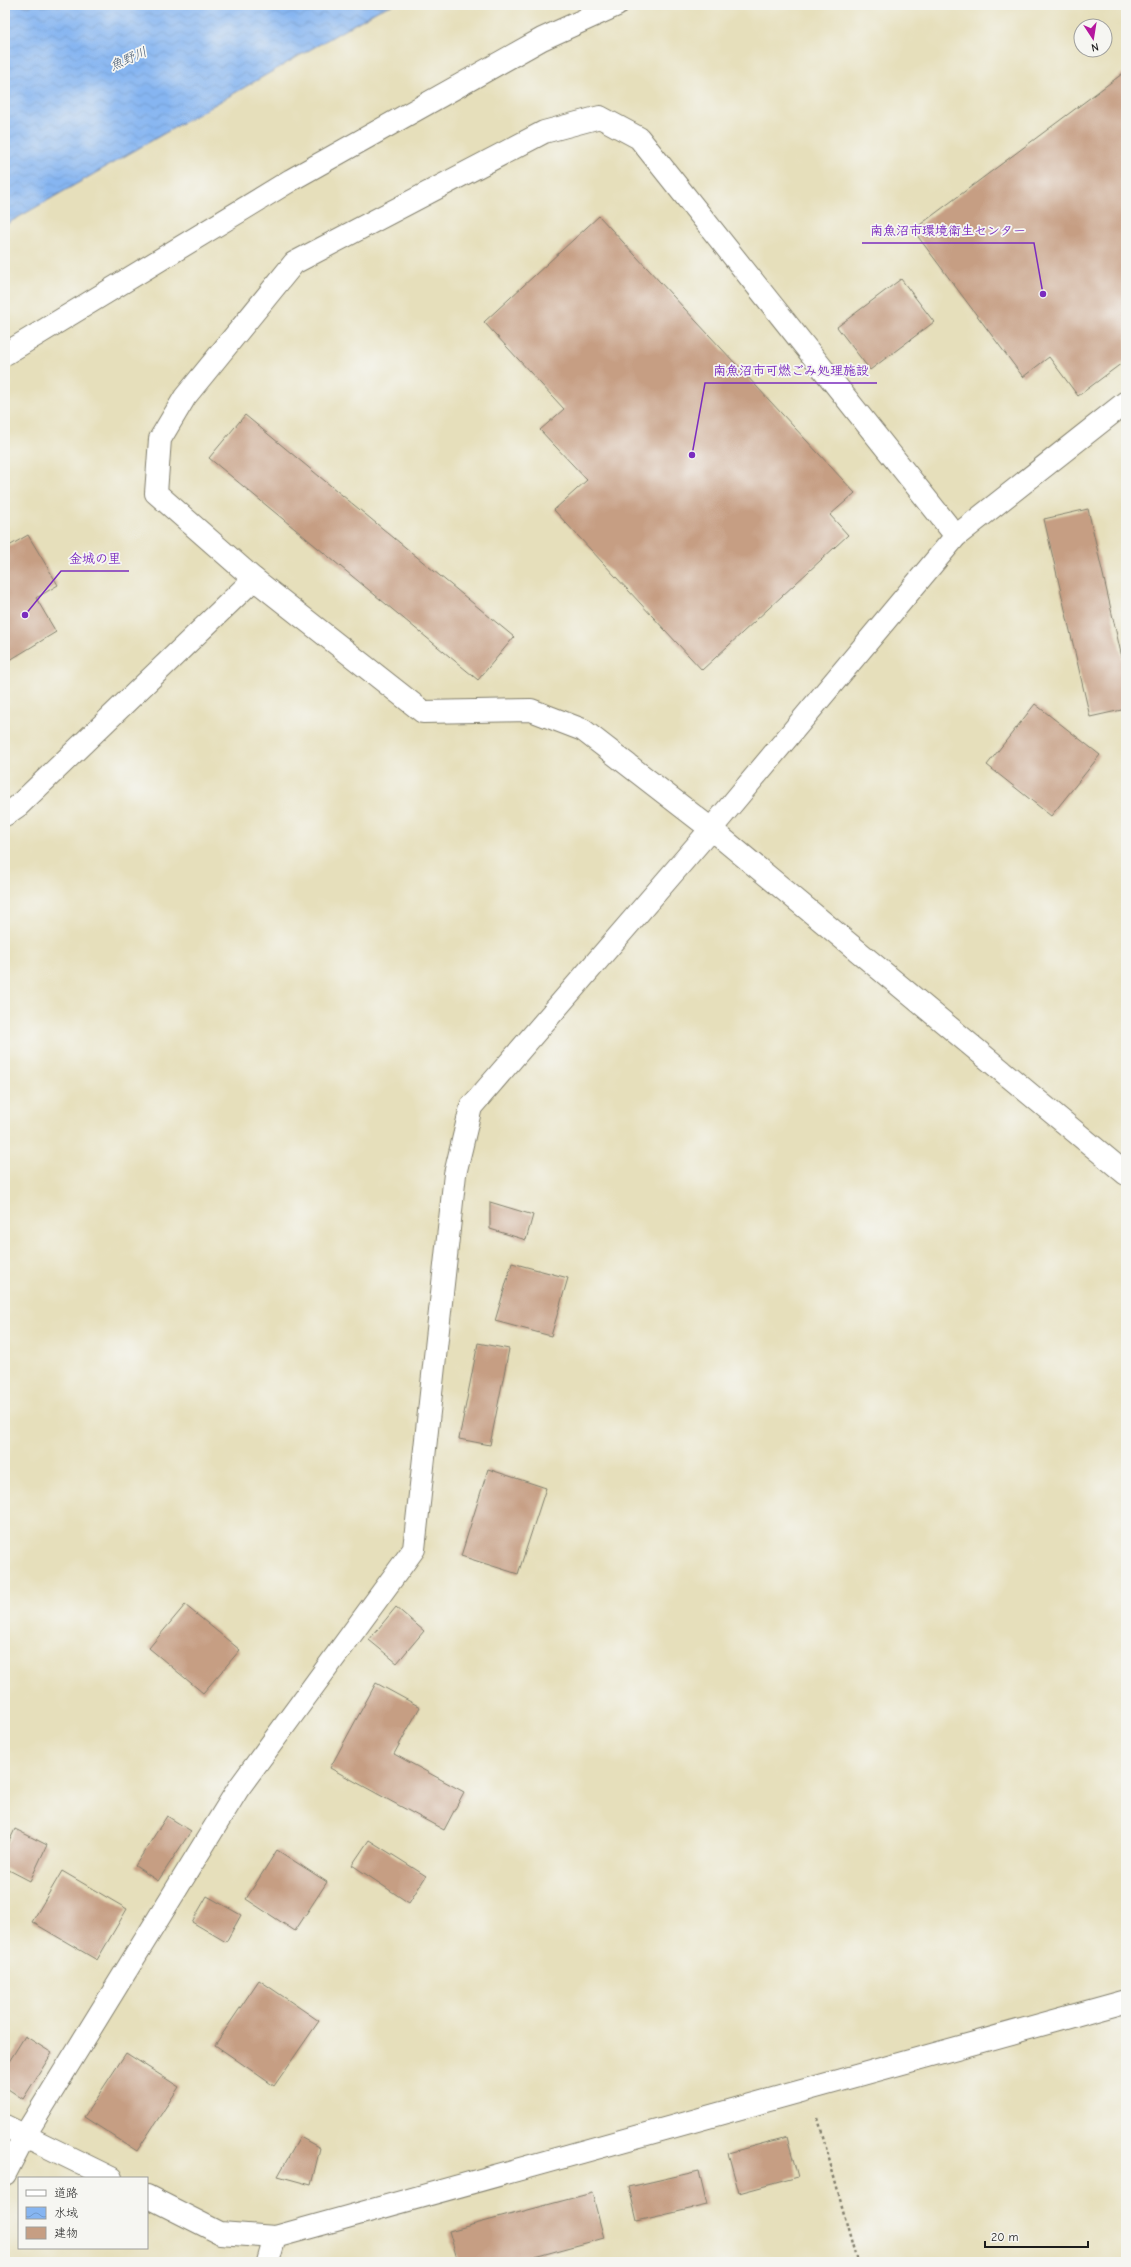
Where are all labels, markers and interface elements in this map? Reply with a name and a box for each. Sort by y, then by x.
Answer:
north arrow [1073,18,1113,58]
text: N [1090,40,1100,54]
water label: 魚野川 [107,44,149,73]
callout: 南魚沼市環境衛生センター [862,218,1034,243]
text: 南魚沼市環境衛生センター [870,223,1026,238]
callout: 南魚沼市可燃ごみ処理施設 [705,358,877,383]
text: 南魚沼市可燃ごみ処理施設 [713,363,869,378]
callout: 金城の里 [61,546,129,571]
text: 金城の里 [69,551,121,566]
legend [18,2177,148,2249]
text: 道路 [54,2186,78,2200]
text: 水域 [54,2206,78,2220]
scale bar [985,2223,1088,2249]
text: 建物 [54,2226,78,2240]
text: 20 m [991,2230,1019,2244]

